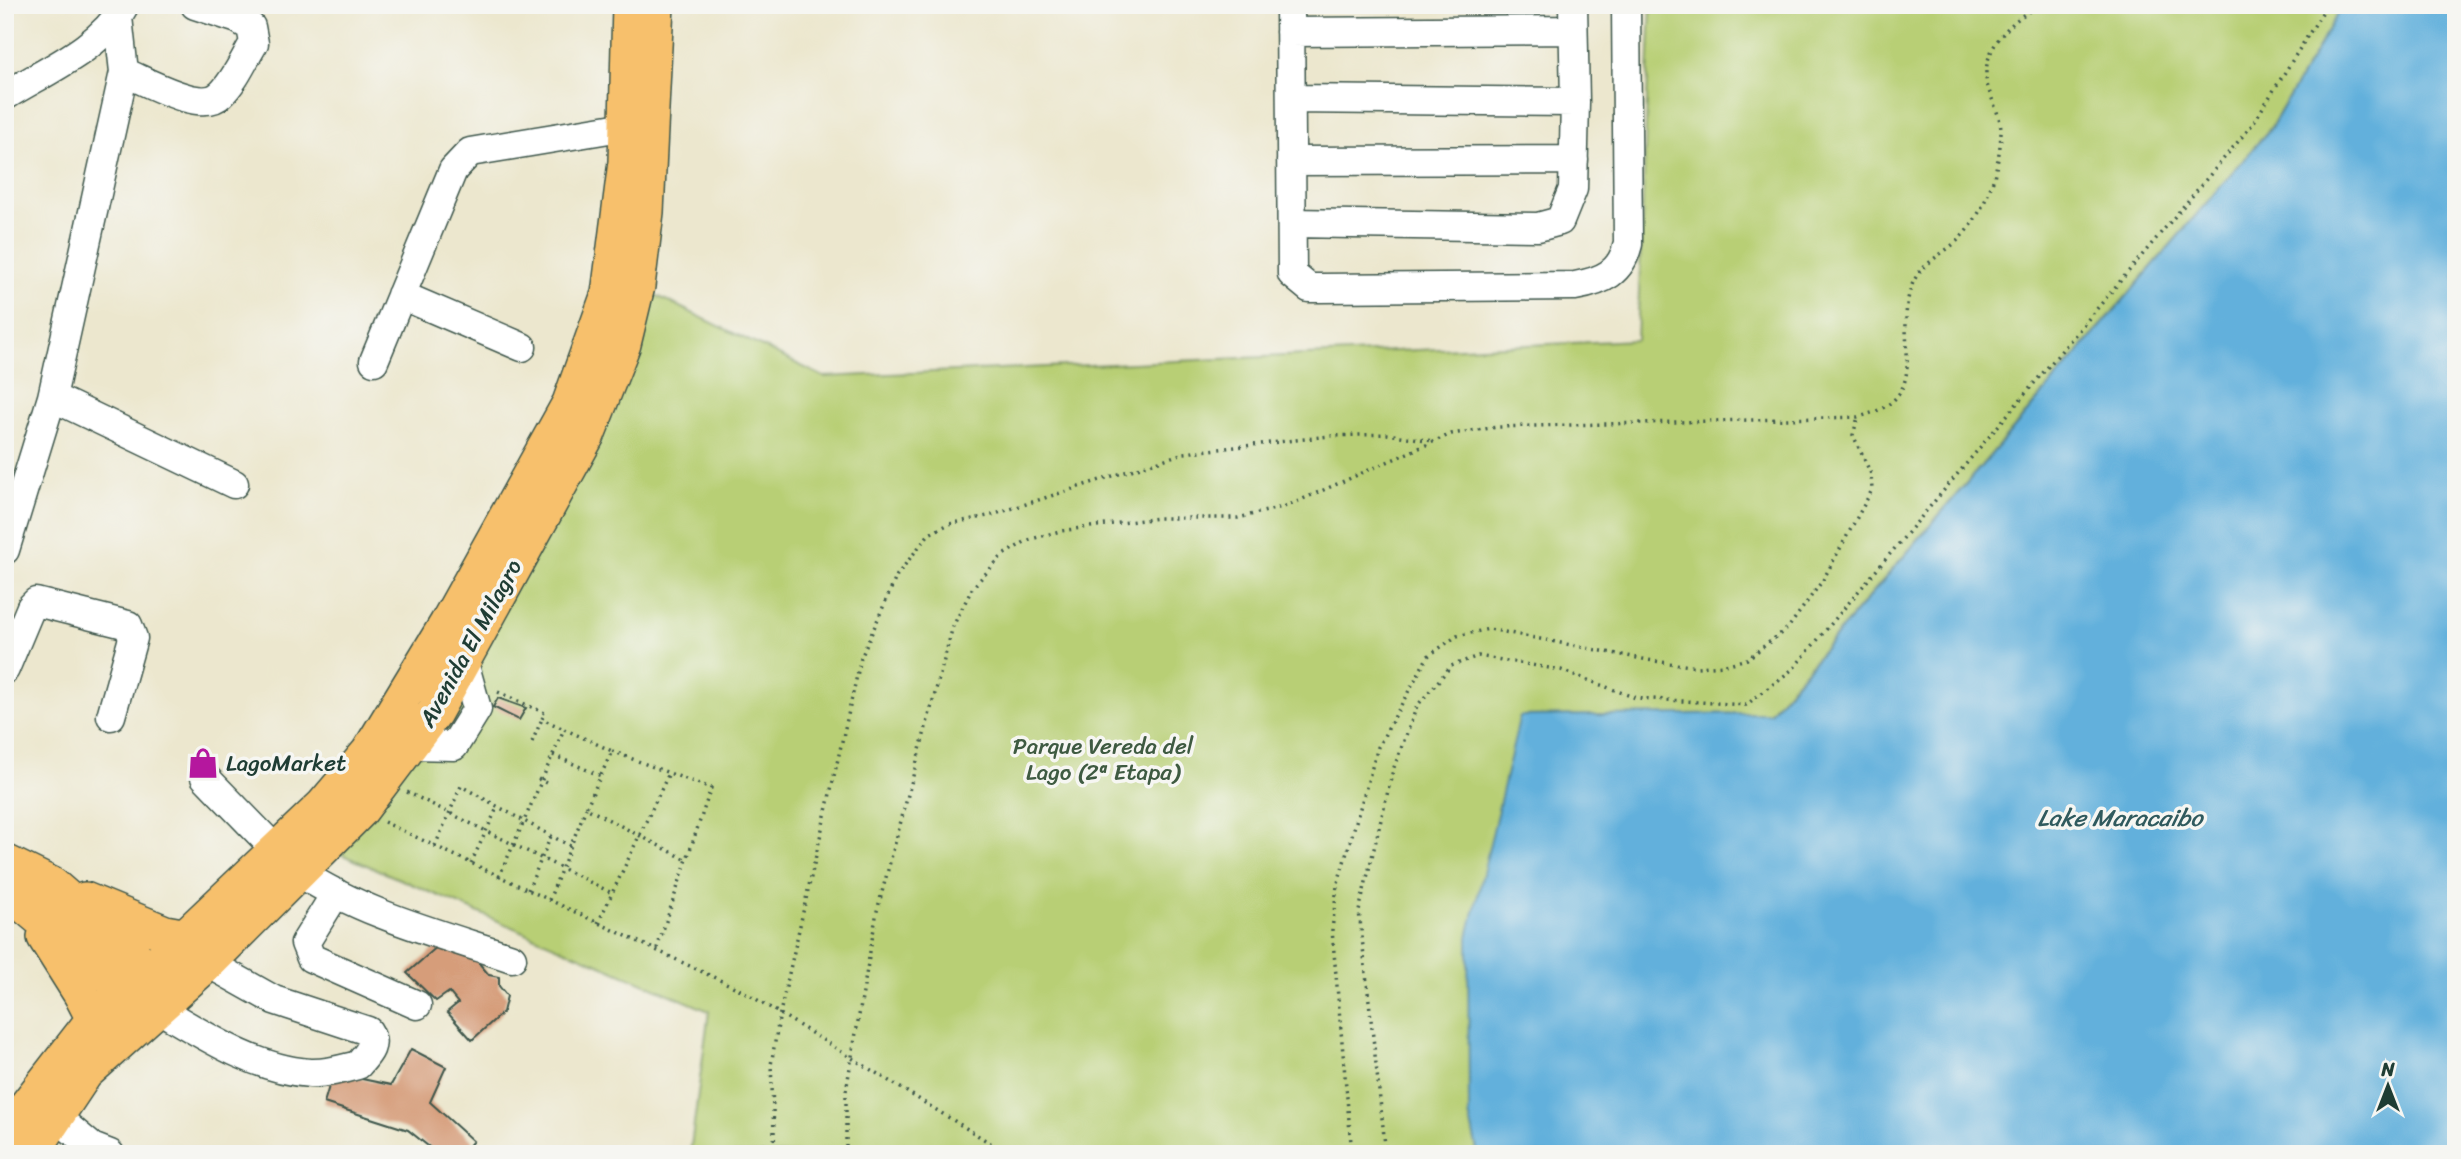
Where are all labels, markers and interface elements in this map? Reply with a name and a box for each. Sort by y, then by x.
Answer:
street label: Avenida El Milagro [407,552,534,736]
park label: Parque Vereda del Lago (2ª Etapa) [1013,726,1194,793]
place label: LagoMarket [226,743,346,784]
shop icon: LagoMarket [186,746,220,780]
water label: Lake Maracaibo [2038,797,2204,839]
north arrow [2352,1050,2422,1120]
text: N [2380,1053,2395,1086]

